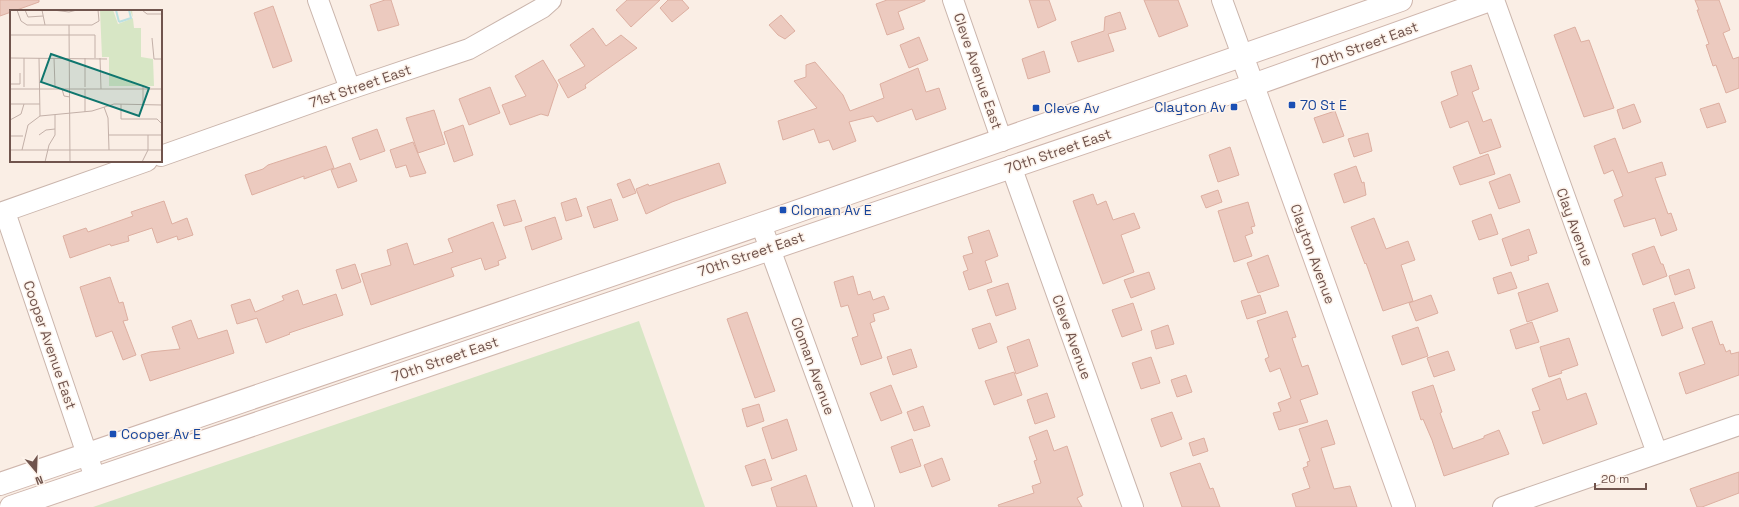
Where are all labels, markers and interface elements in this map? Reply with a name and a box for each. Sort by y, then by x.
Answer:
inset map [10,10,162,162]
street label: Cleve Avenue East [950,10,1006,132]
street label: 70th Street East [1310,18,1420,72]
street label: 71st Street East [307,60,413,112]
place label: 70 St E [1300,96,1347,114]
place label: Clayton Av [1154,98,1226,116]
place label: Cleve Av [1044,99,1100,117]
marker: 70 St E [1287,100,1297,110]
marker: Clayton Av [1229,102,1239,112]
marker: Cleve Av [1031,103,1041,113]
street label: 70th Street East [1002,124,1114,178]
street label: Clay Avenue [1553,186,1597,268]
place label: Cloman Av E [791,201,872,219]
street label: Clayton Avenue [1287,202,1339,306]
marker: Cloman Av E [778,205,788,215]
street label: 70th Street East [695,227,807,281]
street label: Cooper Avenue East [20,278,80,412]
street label: Cleve Avenue [1048,292,1096,382]
street label: Cloman Avenue [787,315,839,417]
street label: 70th Street East [389,332,501,386]
place label: Cooper Av E [121,425,201,443]
marker: Cooper Av E [108,429,118,439]
north arrow [16,451,56,491]
scale bar [1595,465,1646,491]
text: 20 m [1601,471,1629,487]
text: N [33,473,45,488]

